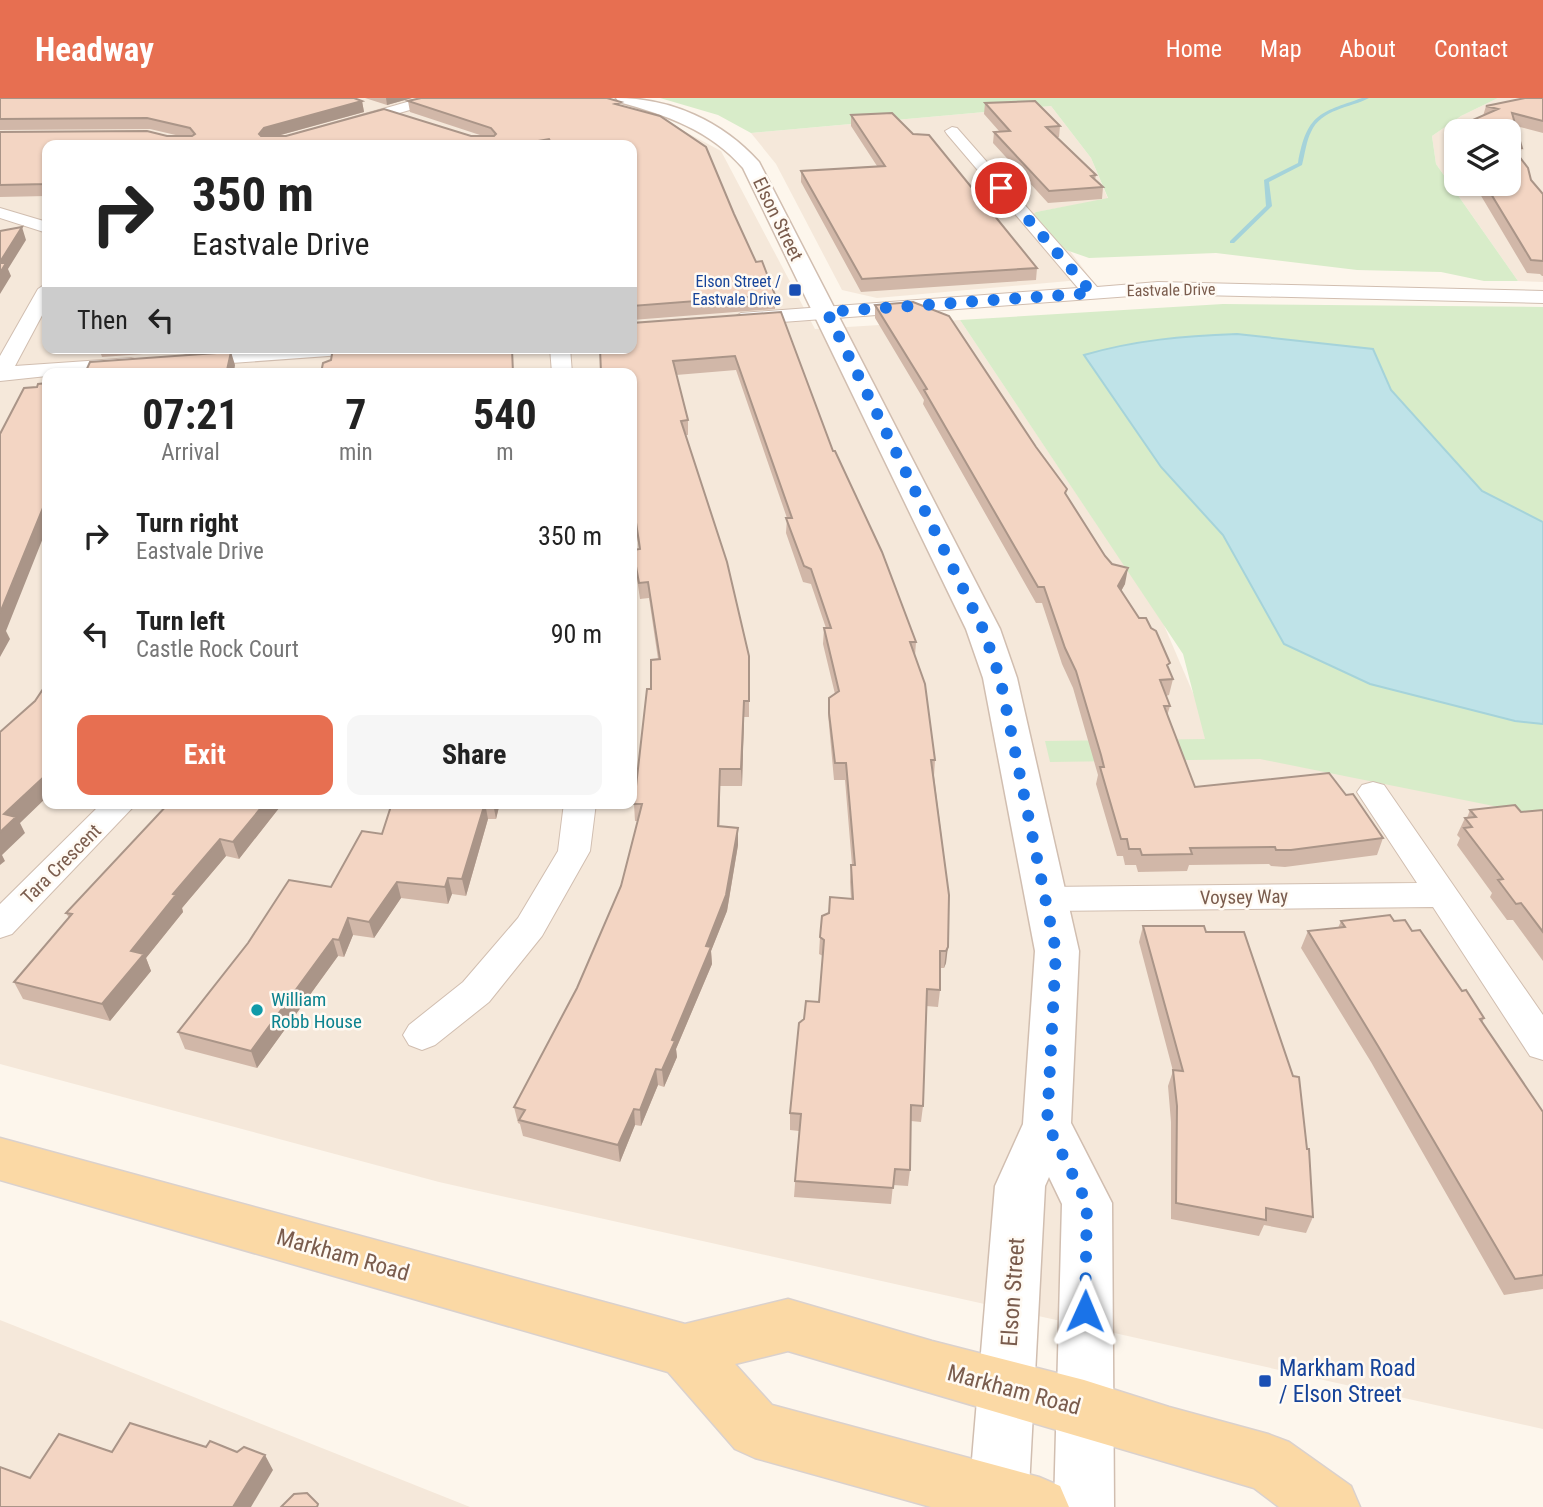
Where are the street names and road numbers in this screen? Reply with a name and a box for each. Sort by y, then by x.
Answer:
street label: Elson Street [748,173,808,265]
street label: Eastvale Drive [1126,280,1216,300]
street label: Tara Crescent [16,819,106,909]
street label: Voysey Way [1200,885,1288,909]
street label: Markham Road [274,1223,412,1287]
street label: Elson Street [996,1237,1030,1347]
street label: Markham Road [944,1359,1084,1421]

